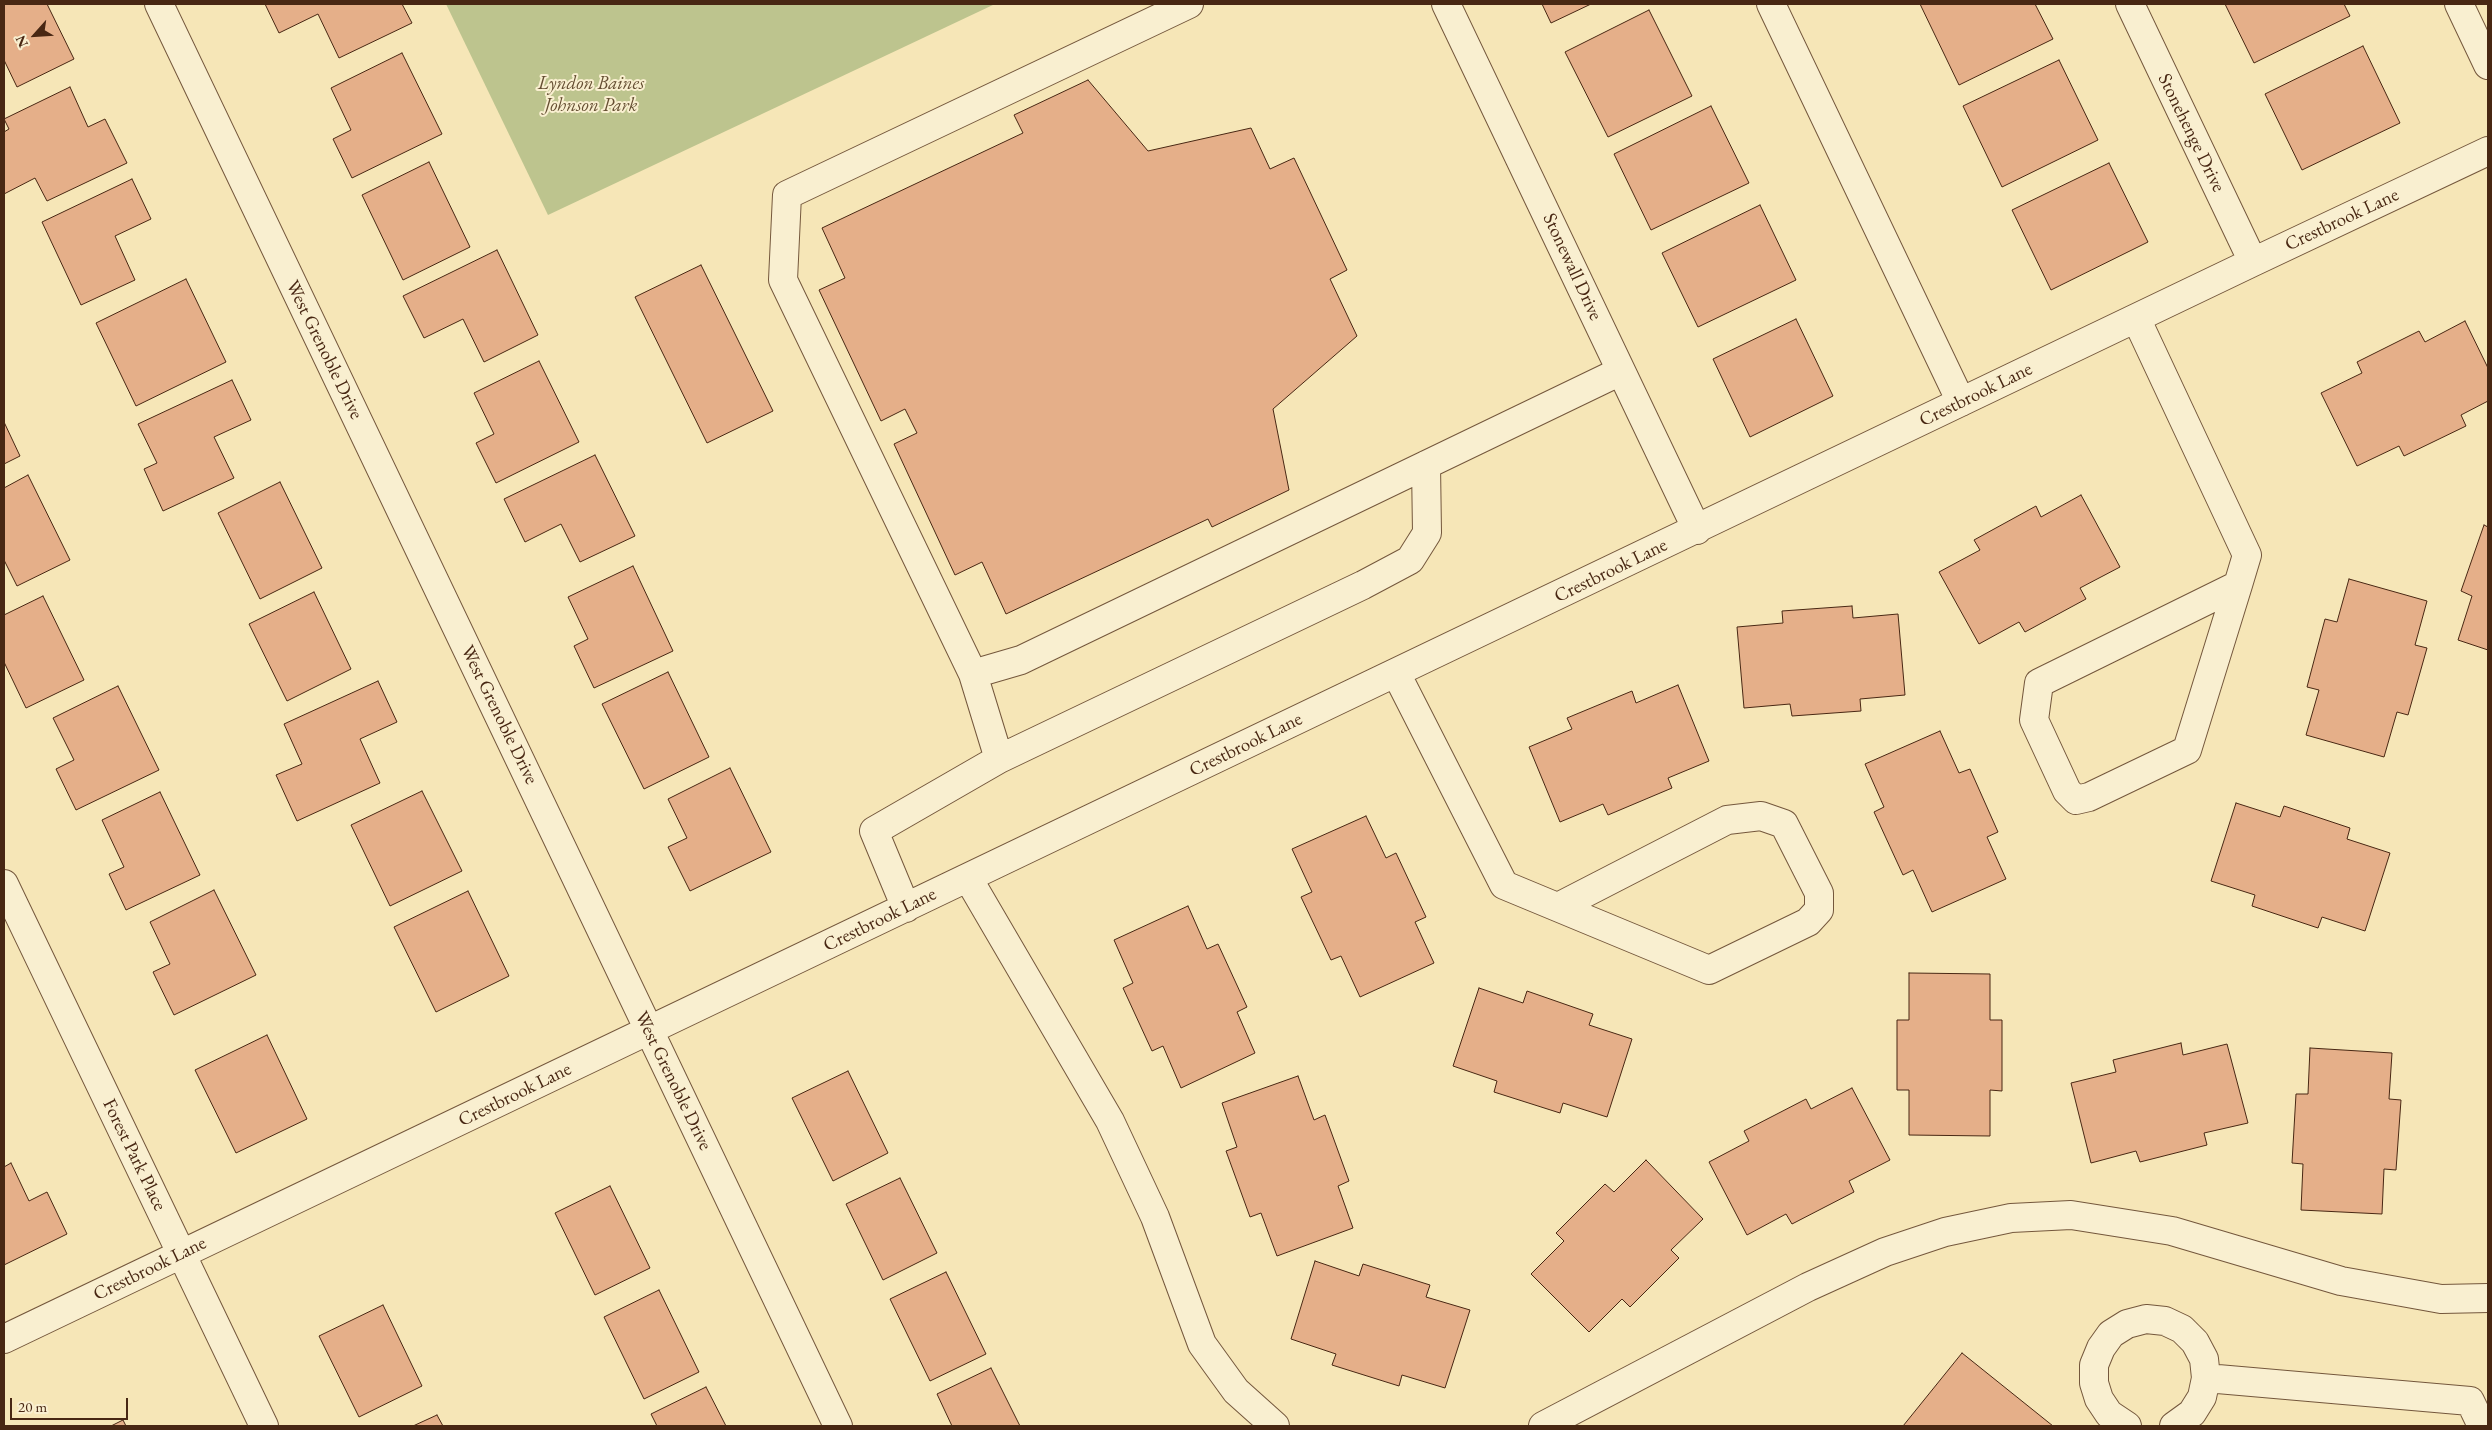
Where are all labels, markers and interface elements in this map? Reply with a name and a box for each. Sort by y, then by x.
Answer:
north arrow [10,10,60,60]
text: N [11,33,32,51]
street label: Stonehenge Drive [2152,70,2230,196]
park label: Lyndon Baines Johnson Park [538,73,644,117]
street label: Crestbrook Lane [2282,184,2402,256]
street label: Stonewall Drive [1537,210,1607,324]
street label: West Grenoble Drive [281,277,367,423]
street label: Crestbrook Lane [1916,358,2036,432]
street label: Crestbrook Lane [1551,534,1671,608]
street label: West Grenoble Drive [456,642,542,788]
street label: Crestbrook Lane [1186,708,1306,782]
street label: Crestbrook Lane [820,883,940,957]
street label: West Grenoble Drive [630,1008,716,1154]
street label: Crestbrook Lane [455,1058,575,1132]
street label: Forest Park Place [97,1095,171,1215]
street label: Crestbrook Lane [90,1232,210,1306]
scale bar [12,1388,130,1420]
text: 20 m [18,1397,47,1416]

